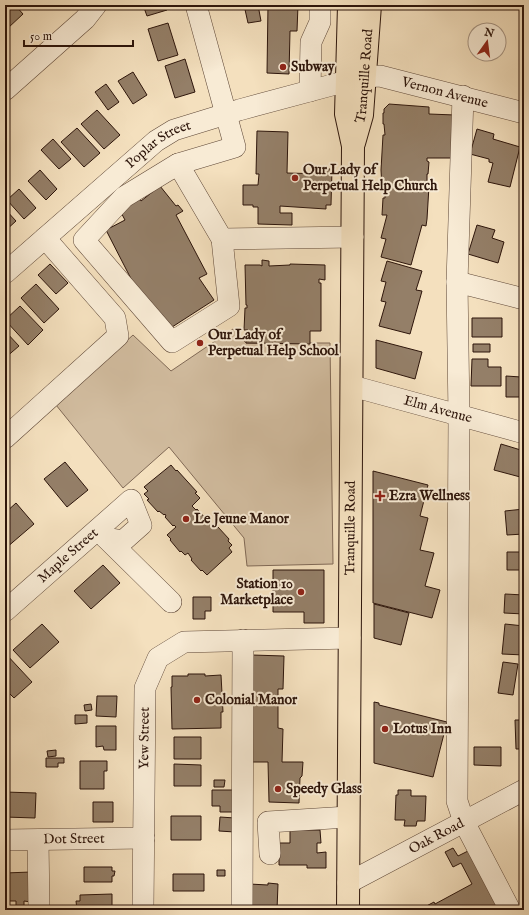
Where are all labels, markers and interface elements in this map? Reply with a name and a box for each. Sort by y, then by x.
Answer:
scale bar [24,22,133,48]
north arrow [467,22,507,62]
text: N [482,25,496,41]
street label: Tranquille Road [351,28,377,126]
text: 50 m [30,29,52,44]
place label: Subway [291,58,336,76]
marker: Subway [278,62,288,72]
street label: Vernon Avenue [399,73,490,113]
street label: Poplar Street [122,116,193,172]
place label: Our Lady of Perpetual Help Church [303,161,438,195]
marker: Our Lady of Perpetual Help Church [290,173,300,183]
place label: Our Lady of Perpetual Help School [208,326,340,360]
marker: Our Lady of Perpetual Help School [195,338,205,348]
street label: Elm Avenue [402,392,475,428]
street label: Tranquille Road [341,480,360,575]
place label: Ezra Wellness [389,487,470,505]
marker: Ezra Wellness [374,490,386,502]
place label: Le Jeune Manor [194,510,290,528]
marker: Le Jeune Manor [181,514,191,524]
street label: Maple Street [34,524,102,587]
place label: Station 10 Marketplace [220,575,294,609]
marker: Station 10 Marketplace [296,587,306,597]
place label: Colonial Manor [205,691,298,709]
marker: Colonial Manor [192,695,202,705]
street label: Yew Street [135,707,154,769]
place label: Lotus Inn [393,720,452,738]
marker: Lotus Inn [380,724,390,734]
place label: Speedy Glass [286,780,362,798]
marker: Speedy Glass [273,784,283,794]
street label: Oak Road [406,814,468,858]
street label: Dot Street [43,830,105,848]

